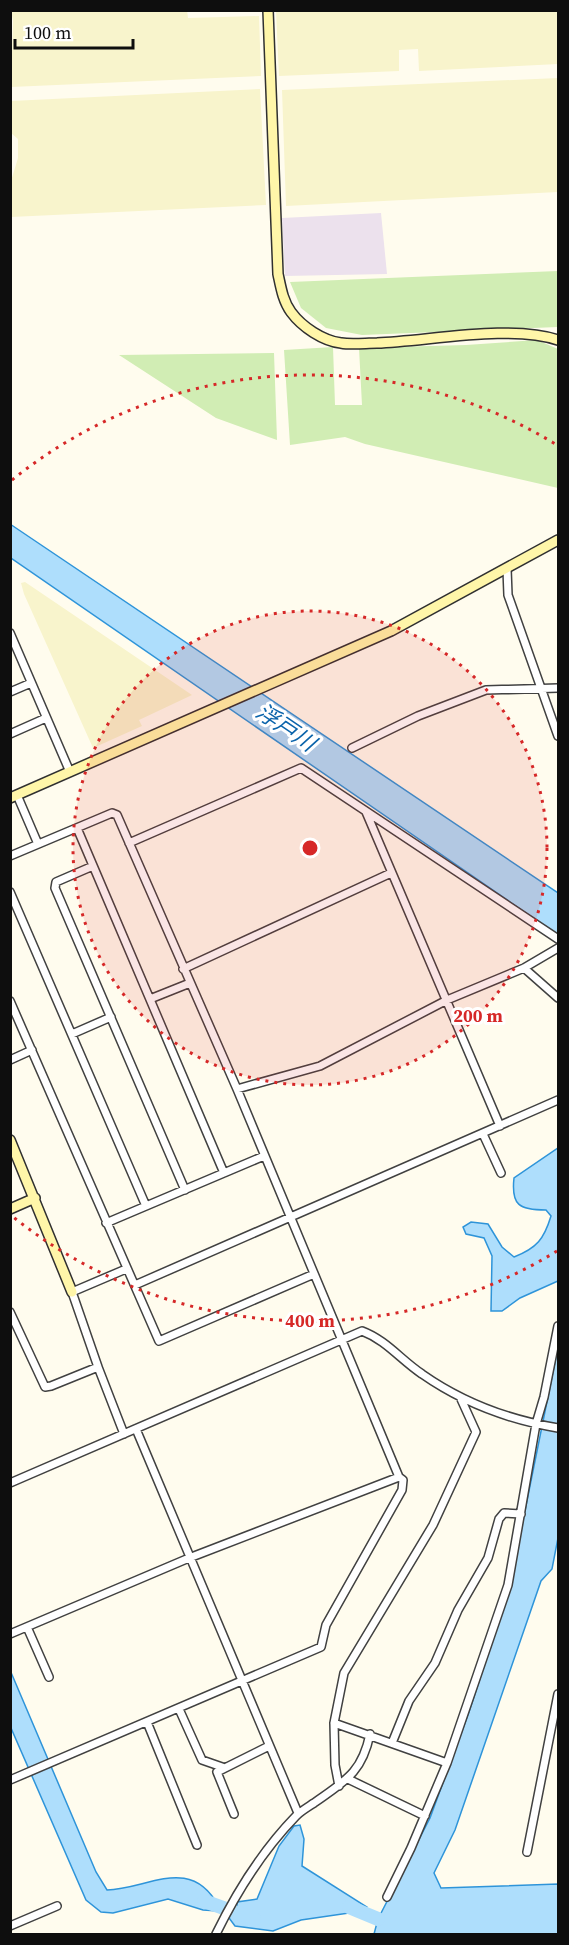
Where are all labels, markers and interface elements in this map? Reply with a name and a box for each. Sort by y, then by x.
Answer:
scale bar [15,12,134,50]
text: 100 m [24,20,71,45]
water label: 浮戸川 [250,696,323,759]
centre of rings [300,838,320,858]
text: 200 m [453,1003,503,1028]
text: 400 m [285,1308,335,1333]

